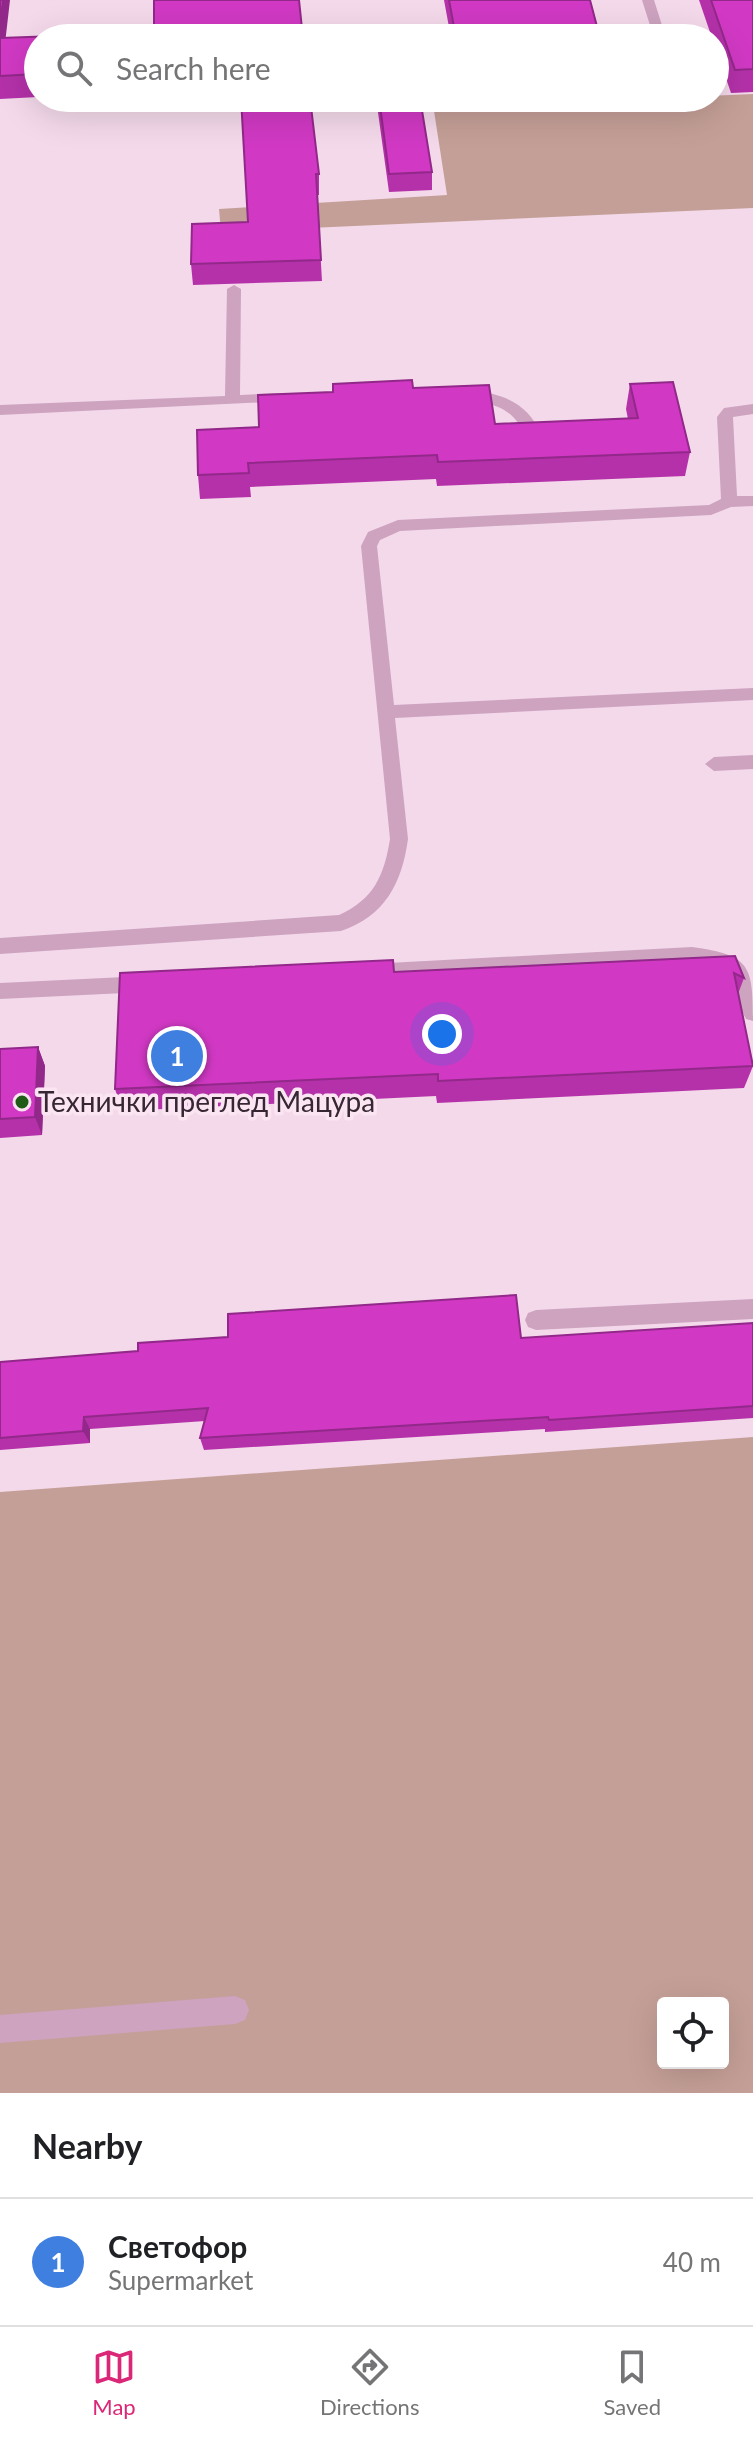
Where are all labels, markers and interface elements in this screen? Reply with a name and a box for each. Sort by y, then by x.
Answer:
search box [24,24,729,112]
icon: search [52,46,96,90]
text: Search here [116,50,271,86]
your location [422,1014,462,1054]
pin: 1 [151,1026,203,1086]
place label: Технички преглед Мацура [38,1084,375,1118]
marker: Технички преглед Мацура [13,1093,31,1111]
map controls [657,1997,729,2069]
button: locate [657,1997,729,2069]
text: Nearby [32,2125,143,2166]
text: Светофор [108,2228,247,2264]
text: 1 [50,2246,66,2278]
text: 40 m [663,2246,721,2278]
text: Supermarket [108,2264,253,2296]
tab: Map [92,2345,136,2420]
tab: Directions [320,2345,419,2420]
tab: Saved [603,2345,661,2420]

